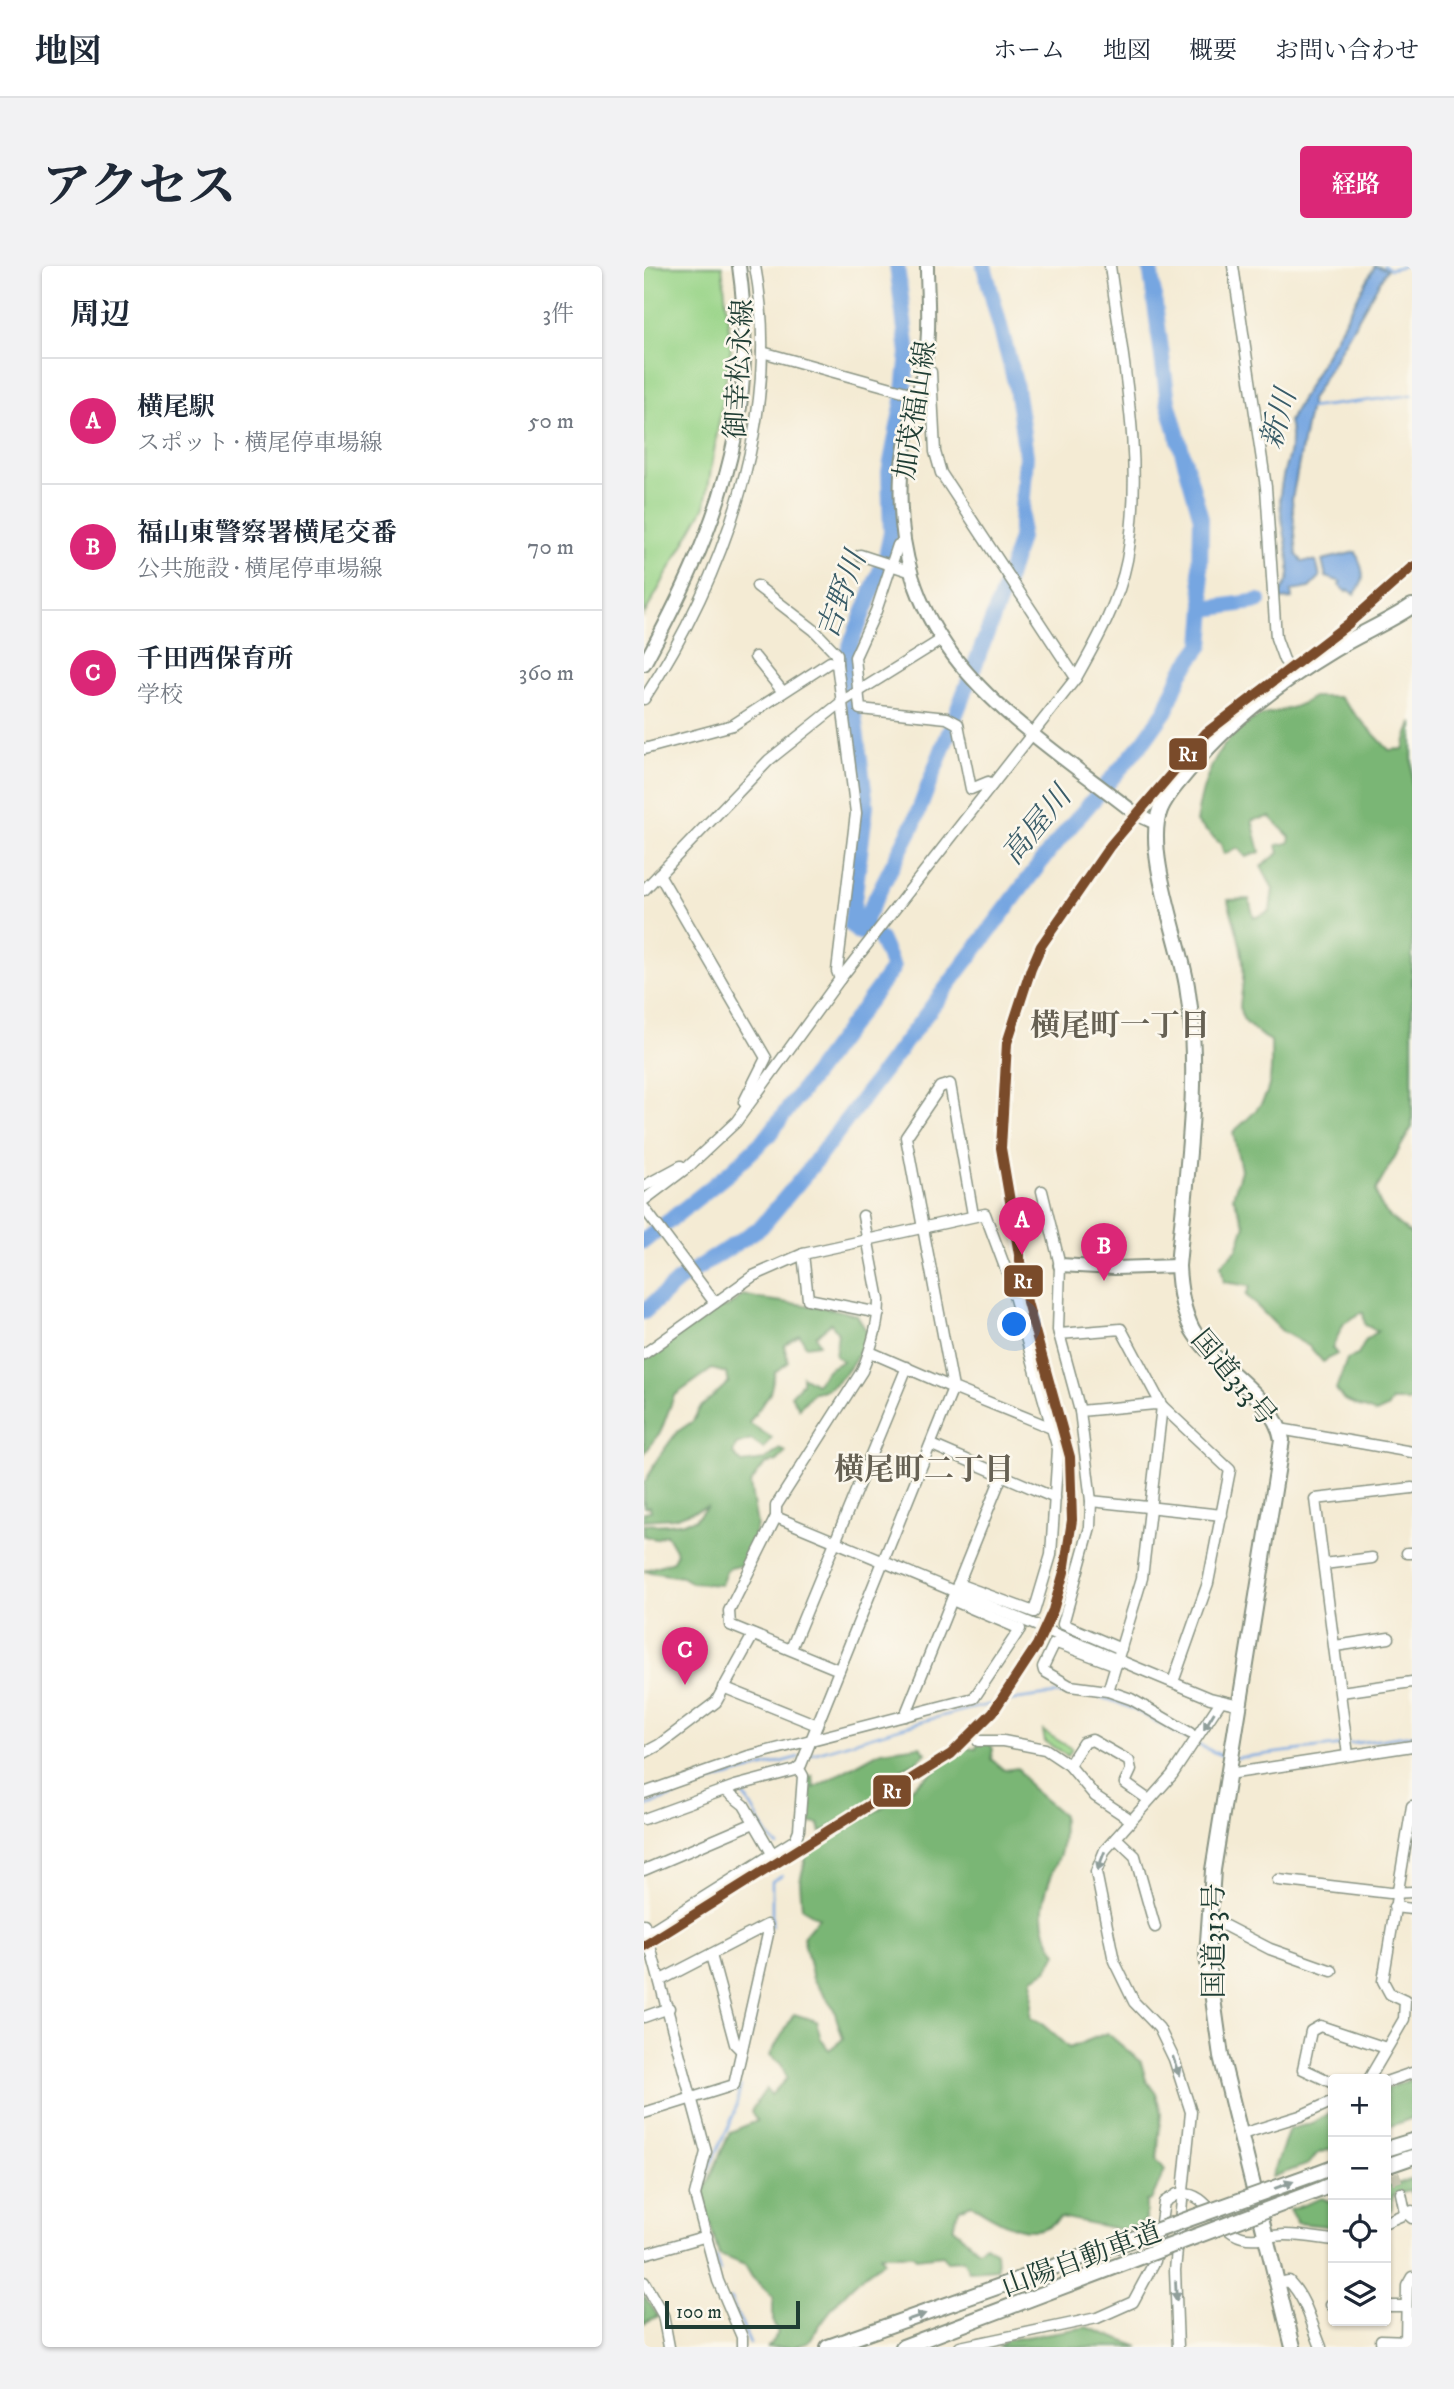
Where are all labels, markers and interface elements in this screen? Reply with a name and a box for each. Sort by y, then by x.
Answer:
text: 地図 [35,32,101,73]
text: ホーム [993,36,1065,66]
text: 地図 [1103,36,1151,66]
text: 概要 [1189,36,1237,66]
text: お問い合わせ [1275,36,1419,66]
button: 経路 [1300,146,1412,218]
text: アクセス [42,157,237,219]
text: 周辺 [70,297,130,334]
street label: 御幸松永線 [718,298,761,440]
text: 3件 [542,300,574,329]
street label: 加茂福山線 [887,338,944,482]
water label: 新川 [1253,383,1306,453]
text: 横尾駅 [137,391,215,424]
text: A [86,407,100,436]
text: 50 m [528,407,574,436]
text: スポット · 横尾停車場線 [137,429,382,458]
text: 福山東警察署横尾交番 [137,517,397,550]
text: B [86,533,100,562]
text: 70 m [527,533,574,562]
water label: 吉野川 [810,544,876,644]
text: 公共施設 · 横尾停車場線 [137,555,382,584]
text: 千田西保育所 [137,643,293,676]
text: C [85,659,101,688]
text: 360 m [519,659,574,688]
text: 学校 [137,681,183,710]
line badge: R1 [1168,737,1208,771]
text: R1 [1178,744,1198,767]
water label: 高屋川 [994,777,1082,873]
district label: 横尾町一丁目 [1030,1008,1210,1045]
pin: A [999,1197,1045,1255]
pin: B [1081,1223,1127,1281]
line badge: R1 [1003,1264,1044,1298]
text: R1 [1013,1271,1033,1294]
your location [997,1307,1031,1341]
street label: 国道313号 [1183,1323,1284,1433]
district label: 横尾町二丁目 [834,1452,1014,1489]
pin: C [662,1627,708,1685]
one-way arrow [1203,1711,1216,1730]
line badge: R1 [872,1774,912,1808]
text: R1 [882,1781,902,1804]
one-way arrow [1095,1850,1106,1871]
street label: 国道313号 [1197,1883,1232,1999]
one-way arrow [1172,2056,1182,2077]
map controls [1328,2074,1391,2326]
button: + [1328,2074,1391,2137]
button: − [1328,2137,1391,2200]
one-way arrow [1274,2179,1295,2190]
button: locate [1328,2200,1391,2263]
street label: 山陽自動車道 [997,2214,1166,2305]
button: layers [1328,2263,1391,2326]
one-way arrow [1170,2280,1181,2302]
scale bar [665,2298,800,2330]
text: 100 m [676,2301,722,2324]
one-way arrow [905,2311,926,2322]

